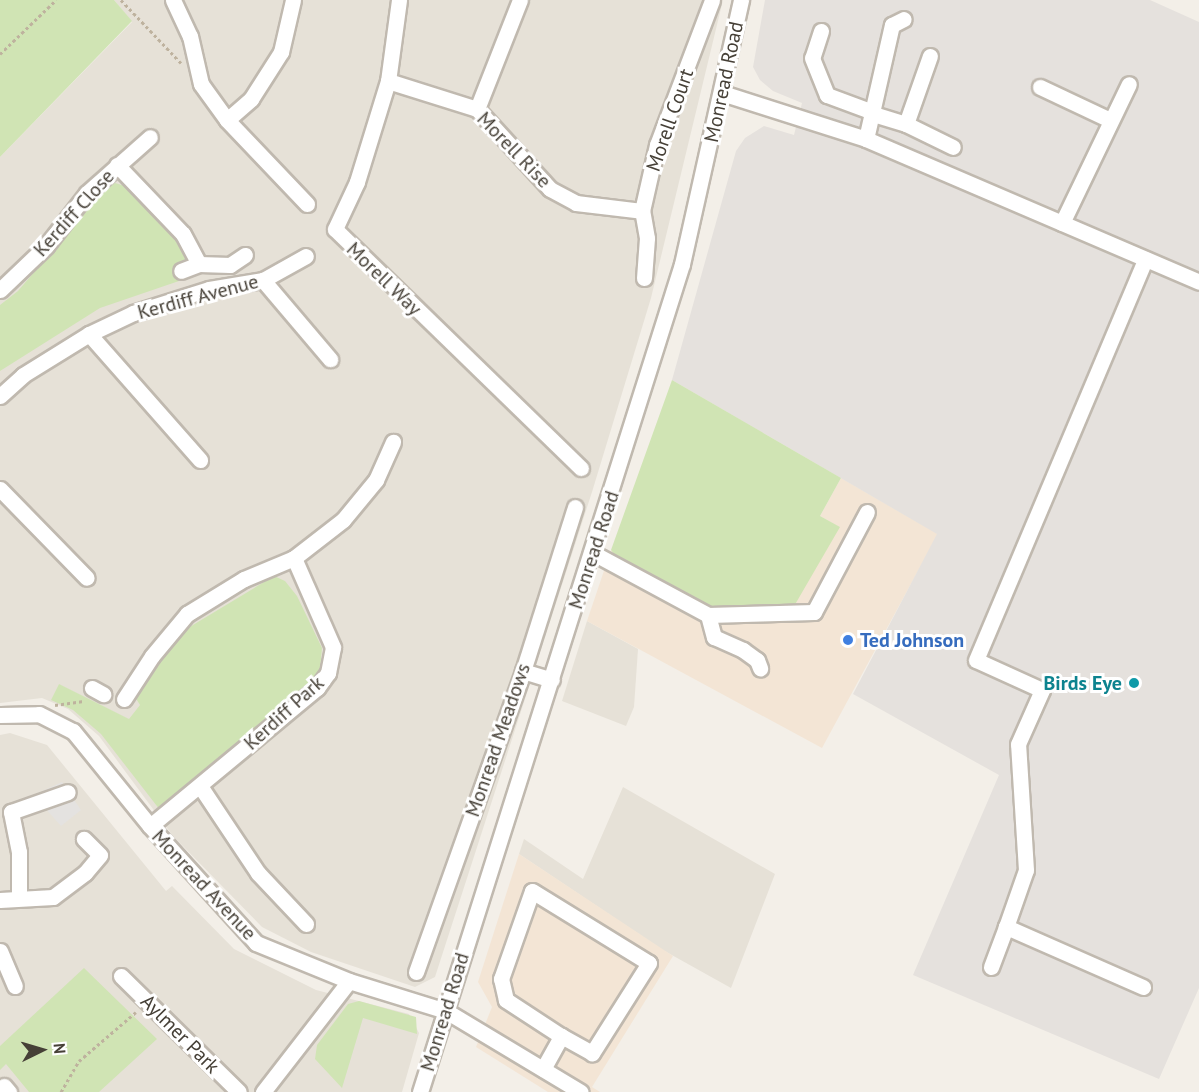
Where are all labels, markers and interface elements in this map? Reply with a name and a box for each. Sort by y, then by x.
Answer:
street label: Monread Road [699,19,749,145]
street label: Morell Court [641,66,699,174]
street label: Morell Rise [472,107,556,193]
street label: Kerdiff Close [29,164,119,262]
street label: Morell Way [341,237,427,321]
street label: Kerdiff Avenue [135,269,261,325]
street label: Monread Road [564,488,624,612]
place label: Ted Johnson [860,628,964,652]
marker: Ted Johnson [841,633,855,647]
street label: Monread Meadows [460,660,536,820]
street label: Kerdiff Park [239,671,329,755]
place label: Birds Eye [1043,671,1122,695]
marker: Birds Eye [1127,676,1141,690]
street label: Monread Avenue [146,825,262,945]
street label: Monread Road [416,950,474,1074]
street label: Aylmer Park [136,990,224,1078]
north arrow [12,1020,72,1080]
text: N [50,1042,70,1055]

